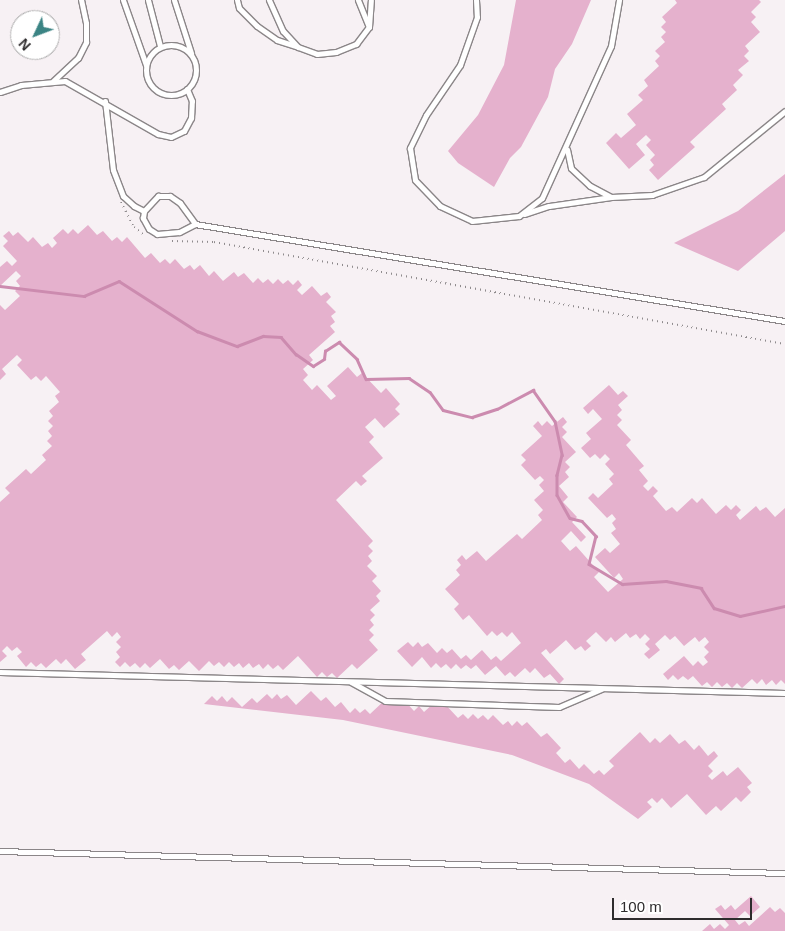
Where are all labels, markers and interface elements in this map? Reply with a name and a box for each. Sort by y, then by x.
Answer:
north arrow [10,10,60,60]
text: N [15,35,34,54]
scale bar [615,888,755,920]
text: 100 m [620,898,662,915]

